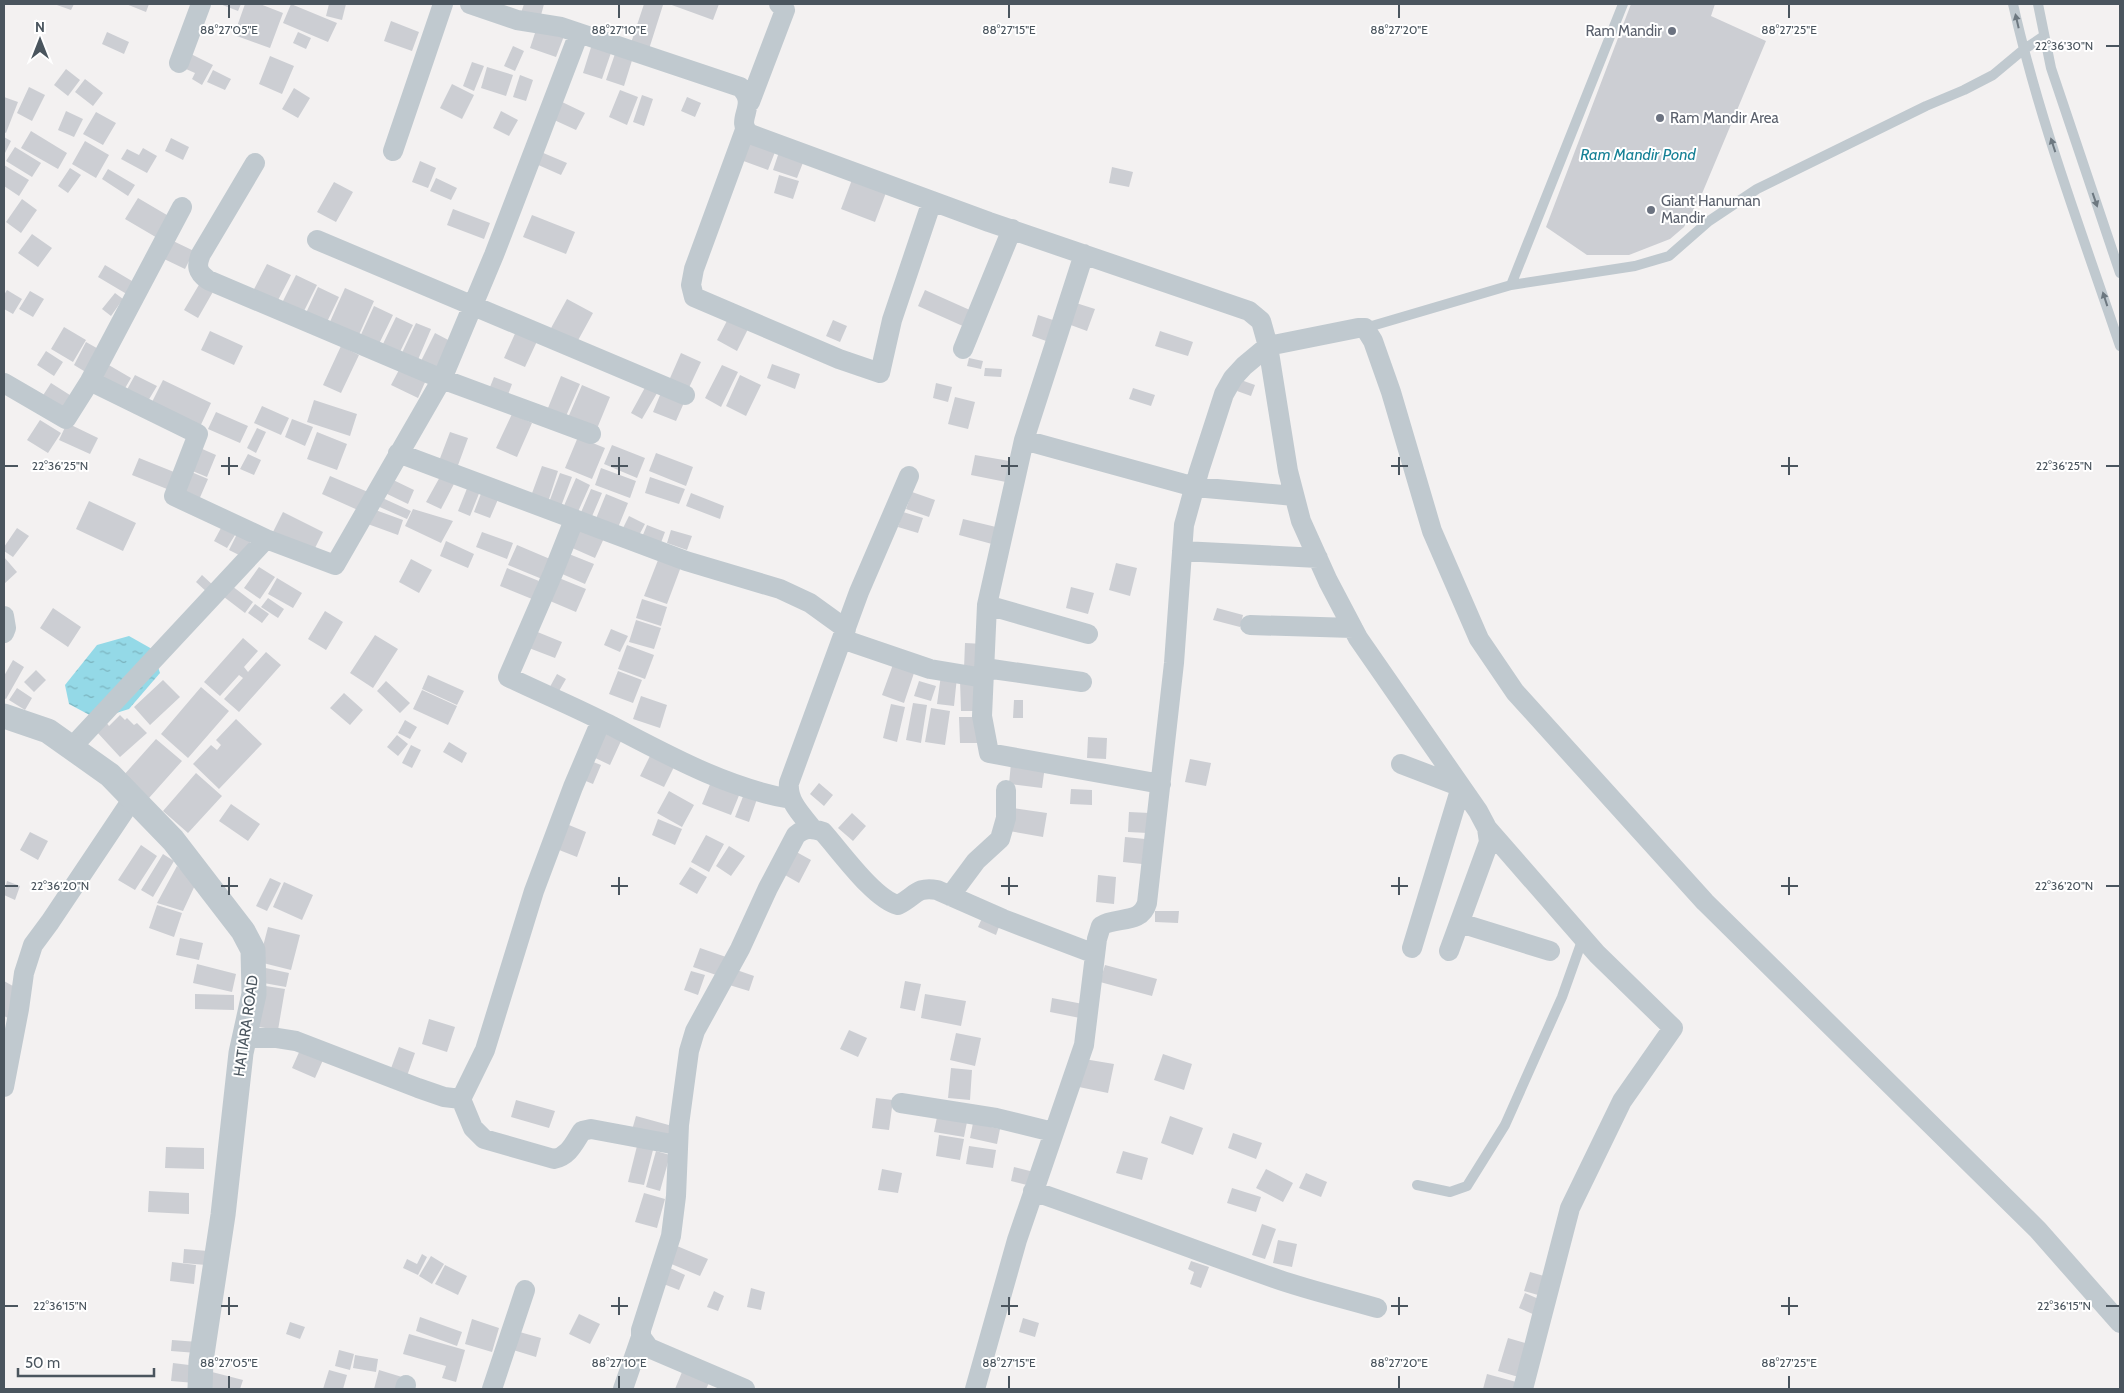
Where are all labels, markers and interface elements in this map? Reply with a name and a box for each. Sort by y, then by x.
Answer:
one-way arrow [2013,14,2021,29]
north arrow [15,15,65,65]
text: N [35,18,45,36]
text: 88°27'05"E [200,22,258,37]
text: 88°27'10"E [591,22,647,37]
text: 88°27'15"E [982,22,1036,37]
text: 88°27'20"E [1370,22,1428,37]
place label: Ram Mandir [1585,22,1662,40]
text: 88°27'25"E [1761,22,1817,37]
marker: Ram Mandir [1666,25,1678,37]
text: 22°36'30"N [2035,38,2093,53]
place label: Ram Mandir Area [1670,109,1779,127]
marker: Ram Mandir Area [1654,112,1666,124]
one-way arrow [2049,138,2056,153]
water label: Ram Mandir Pond [1580,145,1696,164]
place label: Giant Hanuman Mandir [1661,192,1761,227]
one-way arrow [2092,192,2099,207]
marker: Giant Hanuman Mandir [1645,204,1657,216]
one-way arrow [2101,292,2108,307]
text: 22°36'25"N [32,458,88,473]
text: 22°36'25"N [2036,458,2092,473]
text: 22°36'20"N [31,878,89,893]
text: 22°36'20"N [2035,878,2093,893]
street label: HATIARA ROAD [230,974,262,1078]
text: 22°36'15"N [33,1298,87,1313]
text: 22°36'15"N [2037,1298,2091,1313]
scale bar [18,1346,154,1378]
text: 50 m [25,1354,60,1372]
text: 88°27'05"E [200,1355,258,1370]
text: 88°27'10"E [591,1355,647,1370]
text: 88°27'15"E [982,1355,1036,1370]
text: 88°27'20"E [1370,1355,1428,1370]
text: 88°27'25"E [1761,1355,1817,1370]

